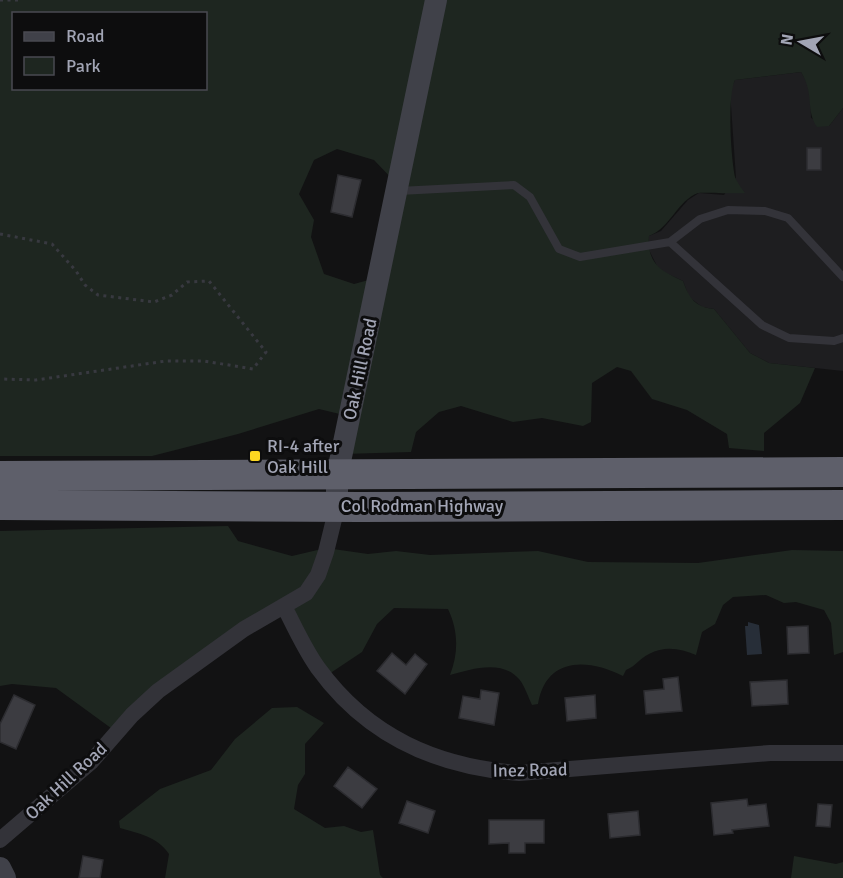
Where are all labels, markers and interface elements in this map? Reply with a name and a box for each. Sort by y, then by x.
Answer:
legend [12,12,207,90]
north arrow [771,12,831,72]
text: Road [66,25,105,47]
text: N [776,32,798,47]
text: Park [66,55,101,77]
street label: Oak Hill Road [338,316,382,422]
place label: RI-4 after Oak Hill [267,435,340,478]
marker: RI-4 after Oak Hill [248,449,262,463]
street label: Col Rodman Highway [341,495,504,517]
street label: Oak Hill Road [21,738,111,824]
street label: Inez Road [492,758,568,782]

